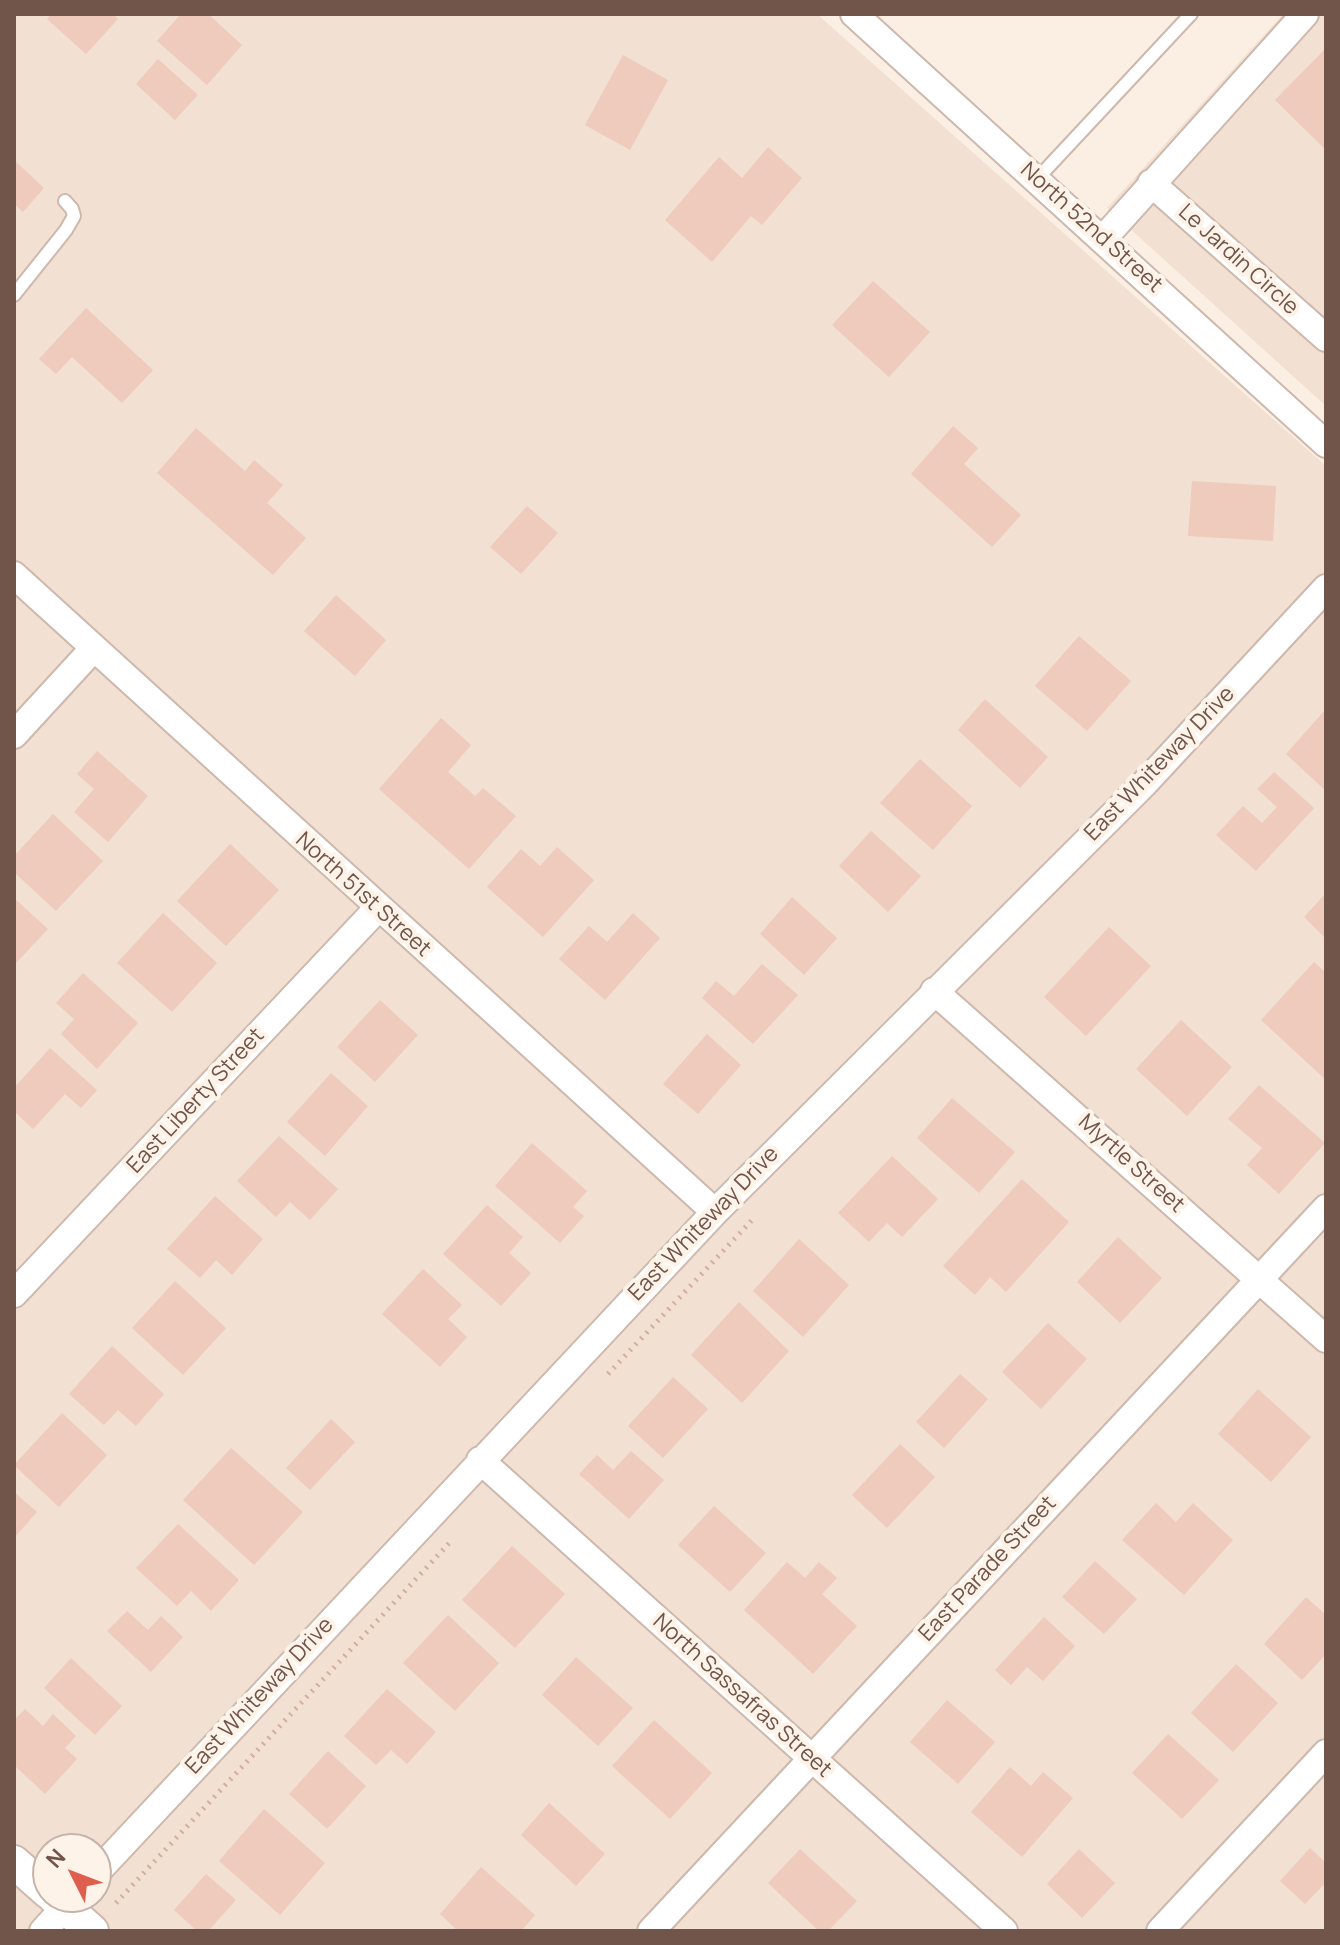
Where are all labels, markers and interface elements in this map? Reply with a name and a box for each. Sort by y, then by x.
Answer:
street label: North 52nd Street [1015,157,1167,299]
street label: Le Jardin Circle [1172,199,1304,321]
street label: East Whiteway Drive [1080,681,1240,847]
street label: North 51st Street [290,827,436,963]
street label: East Liberty Street [122,1023,270,1179]
street label: Myrtle Street [1072,1109,1190,1219]
street label: East Whiteway Drive [624,1141,784,1307]
street label: East Parade Street [914,1491,1062,1647]
street label: North Sassafras Street [647,1609,837,1783]
street label: East Whiteway Drive [181,1612,339,1780]
north arrow [32,1833,112,1913]
text: N [39,1842,72,1874]

